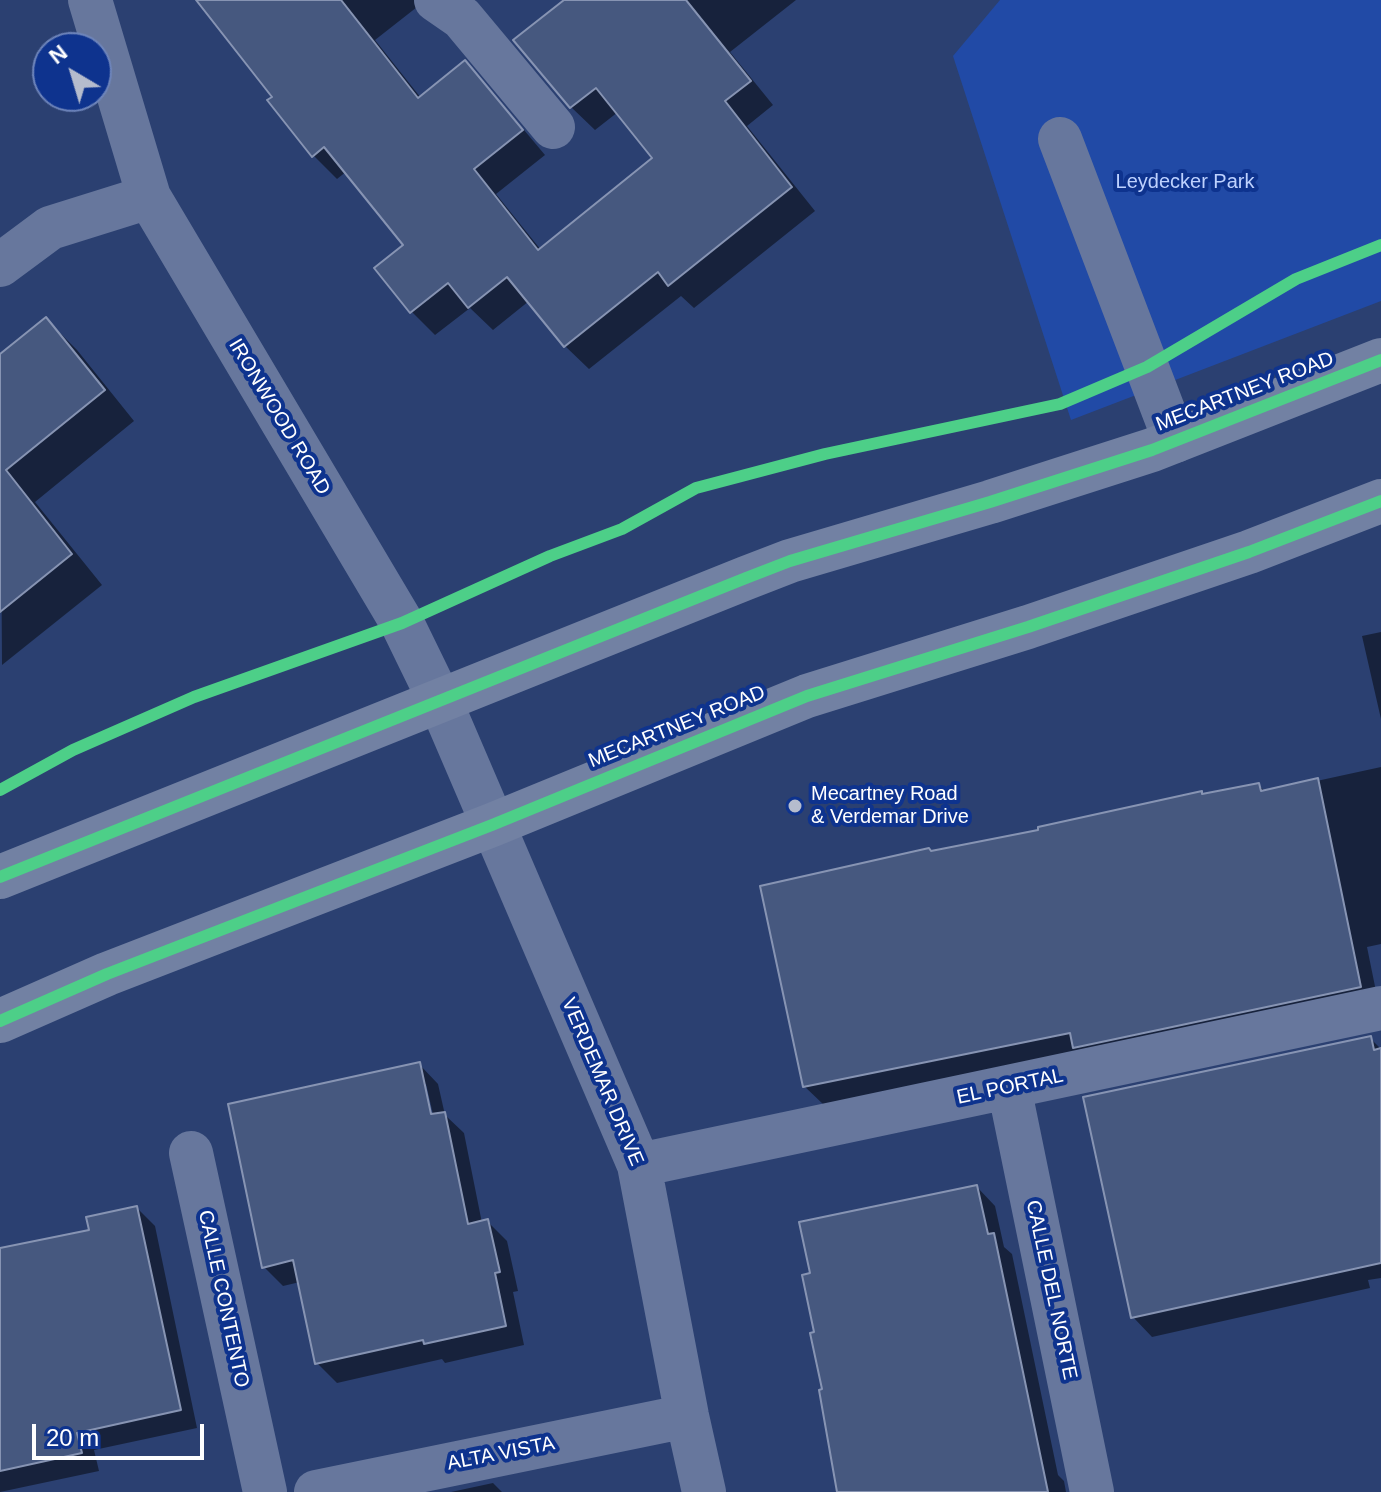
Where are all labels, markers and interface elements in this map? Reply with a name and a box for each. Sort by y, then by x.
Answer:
north arrow [32,32,112,112]
text: N [44,40,72,69]
park label: Leydecker Park [1116,170,1254,194]
street label: IRONWOOD ROAD [223,335,335,499]
street label: MECARTNEY ROAD [1153,347,1337,437]
street label: MECARTNEY ROAD [585,681,769,773]
place label: Mecartney Road & Verdemar Drive [811,782,969,829]
marker: Mecartney Road & Verdemar Drive [786,797,804,815]
street label: VERDEMAR DRIVE [556,994,648,1170]
street label: EL PORTAL [955,1064,1065,1110]
street label: CALLE DEL NORTE [1020,1198,1082,1382]
street label: CALLE CONTENTO [192,1208,254,1390]
scale bar [36,1408,208,1458]
text: 20 m [46,1424,99,1451]
street label: ALTA VISTA [445,1432,557,1476]

